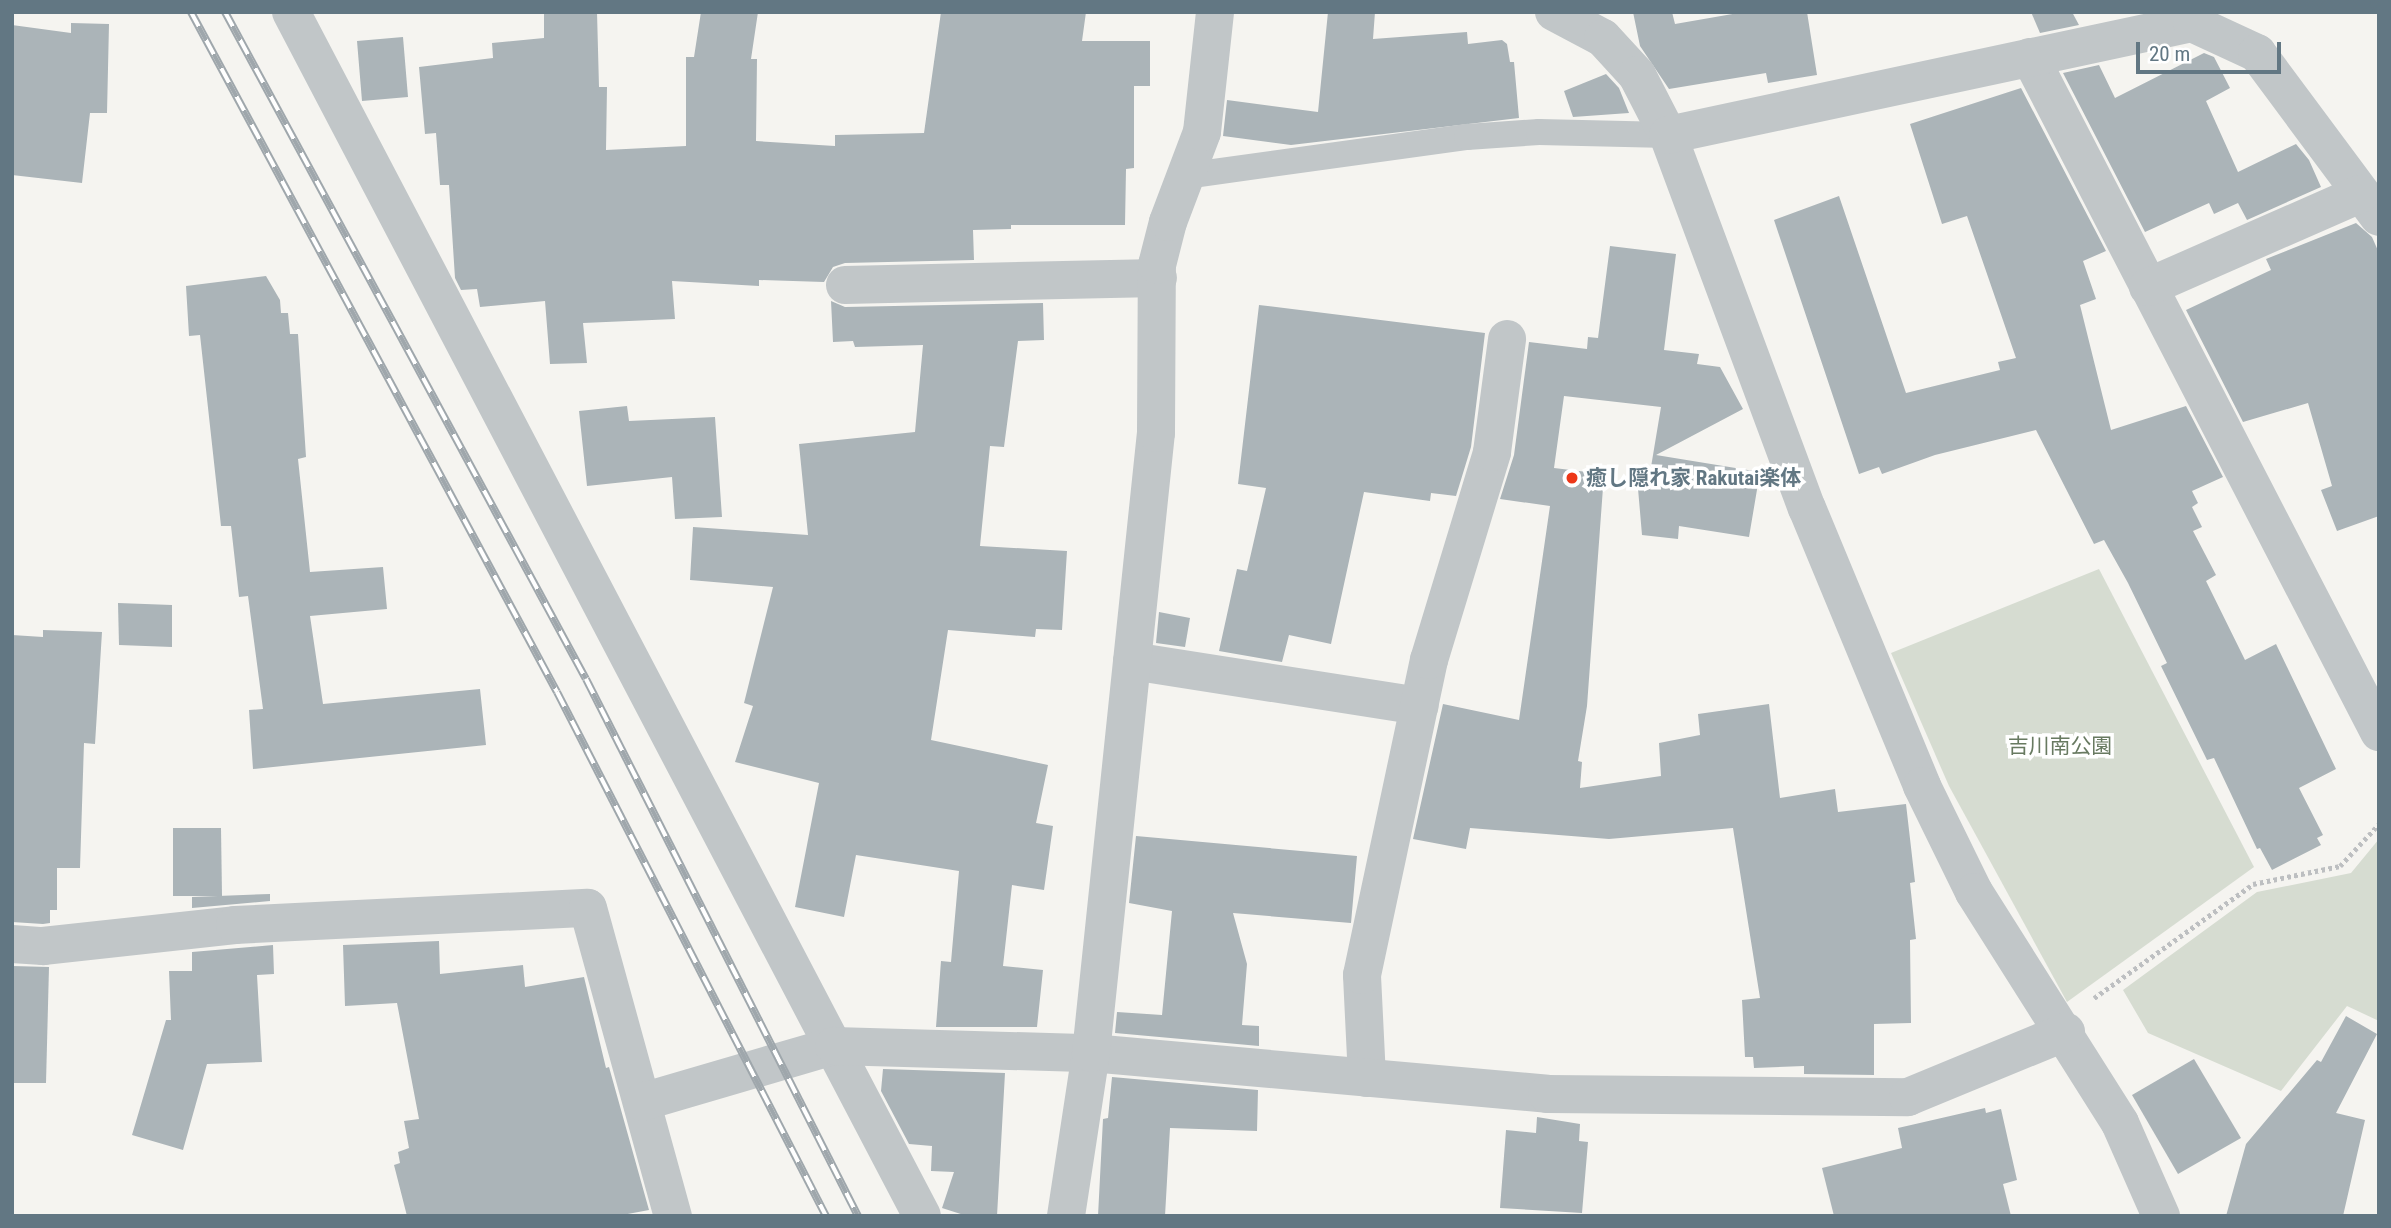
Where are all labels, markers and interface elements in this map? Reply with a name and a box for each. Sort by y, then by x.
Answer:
scale bar [2139,28,2284,72]
text: 20 m [2149,42,2190,66]
place label: 癒し隠れ家 Rakutai楽体 [1586,465,1801,491]
marker: 癒し隠れ家 Rakutai楽体 [1564,470,1580,486]
park label: 吉川南公園 [2008,733,2112,759]

